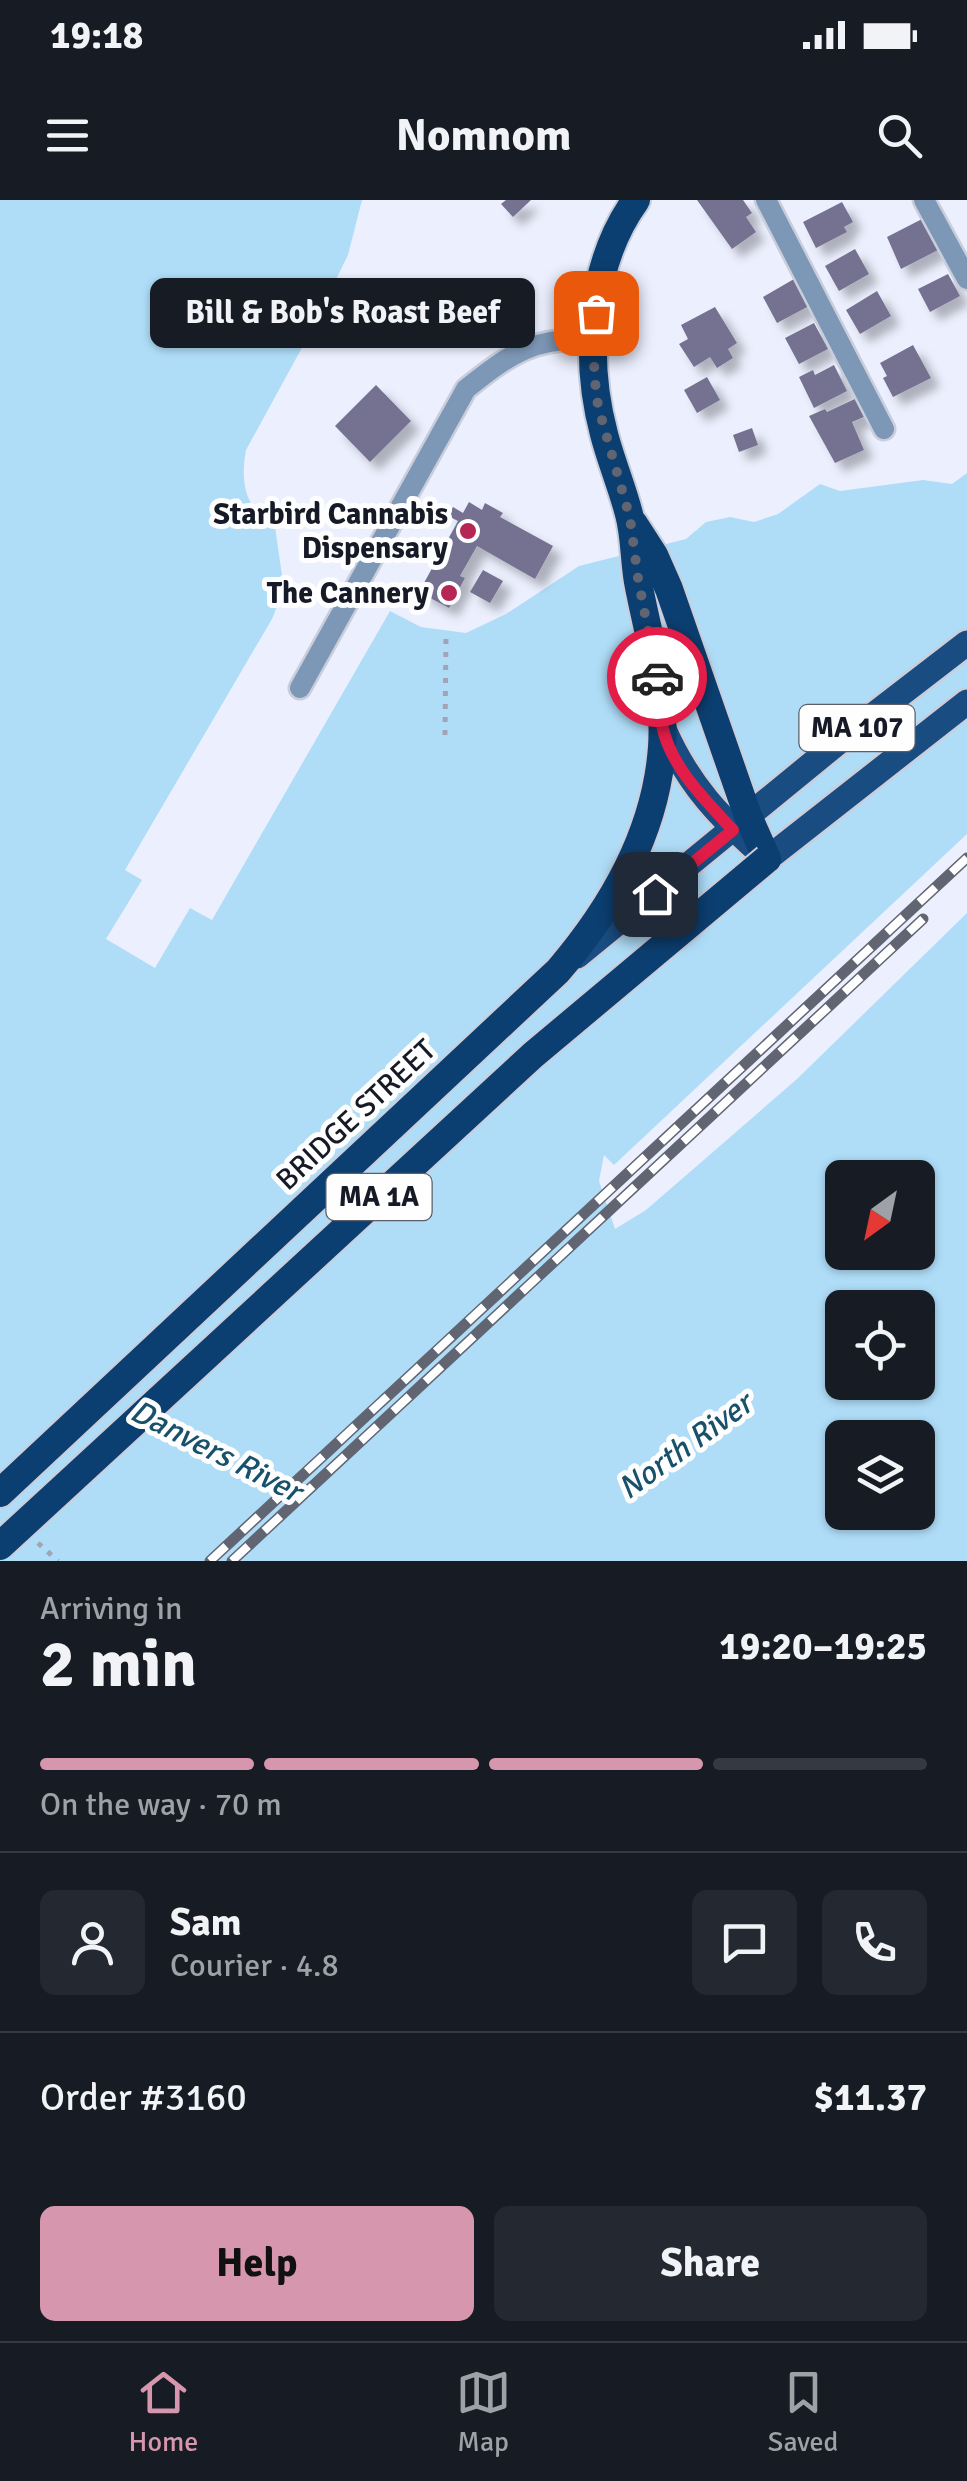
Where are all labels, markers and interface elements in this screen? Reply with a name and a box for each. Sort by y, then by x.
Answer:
text: 19:18 [50,12,143,59]
icon: menu [40,108,95,163]
text: Nomnom [396,108,571,163]
icon: search [872,108,927,163]
pin [554,271,639,356]
callout: Bill & Bob's Roast Beef [151,278,536,348]
icon: bag [569,286,624,341]
text: Bill & Bob's Roast Beef [185,293,500,332]
place label: Starbird Cannabis Dispensary [213,496,448,567]
marker: Starbird Cannabis Dispensary [457,520,479,542]
place label: The Cannery [267,575,429,612]
marker: The Cannery [438,582,460,604]
courier [607,627,707,727]
icon: car [630,650,685,705]
road number: MA 107 [800,705,914,751]
pin [613,852,698,937]
icon: home [628,867,683,922]
street label: BRIDGE STREET [269,1032,444,1198]
north arrow [825,1160,935,1270]
map controls [825,1160,935,1530]
road number: MA 1A [326,1174,432,1220]
button: locate [825,1290,935,1400]
water label: North River [610,1382,763,1508]
water label: Danvers River [124,1391,312,1513]
button: layers [825,1420,935,1530]
text: Arriving in [40,1589,182,1628]
text: 19:20–19:25 [719,1623,927,1670]
text: 2 min [40,1625,197,1705]
text: On the way · 70 m [40,1785,282,1824]
button: person [40,1890,145,1995]
button: chat [692,1890,797,1995]
button: phone [822,1890,927,1995]
text: Sam [170,1899,241,1946]
text: Courier · 4.8 [170,1946,339,1985]
text: Order #3160 [40,2074,247,2121]
text: $11.37 [814,2074,927,2121]
button: Help [40,2206,474,2321]
button: Share [494,2206,927,2321]
tab: Home [129,2365,198,2459]
tab: Map [456,2365,511,2459]
tab: Saved [768,2365,838,2459]

